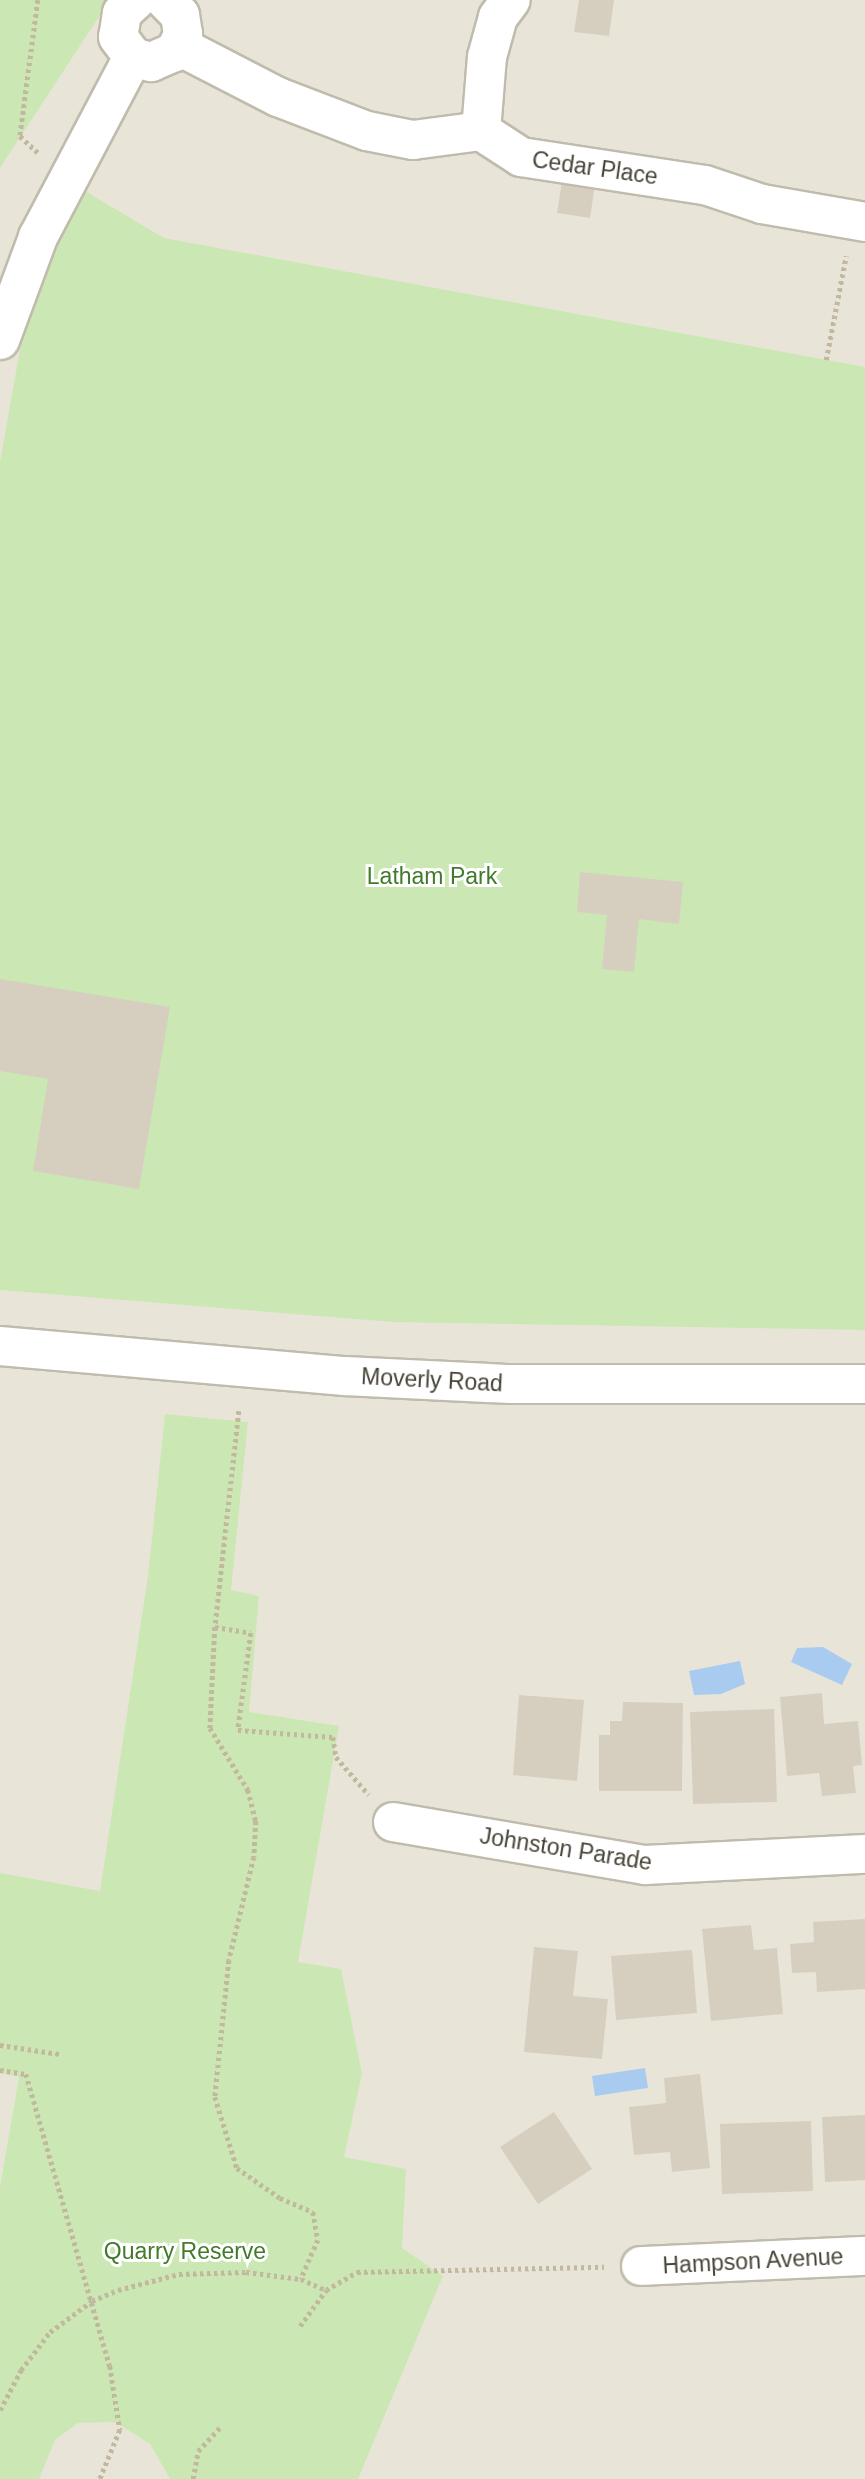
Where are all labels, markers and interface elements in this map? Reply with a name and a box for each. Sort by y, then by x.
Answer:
street label: Cedar Place [530,146,660,190]
park label: Latham Park [367,862,497,890]
street label: Moverly Road [360,1363,504,1397]
street label: Johnston Parade [478,1822,654,1876]
park label: Quarry Reserve [104,2237,266,2265]
street label: Hampson Avenue [661,2242,845,2280]

